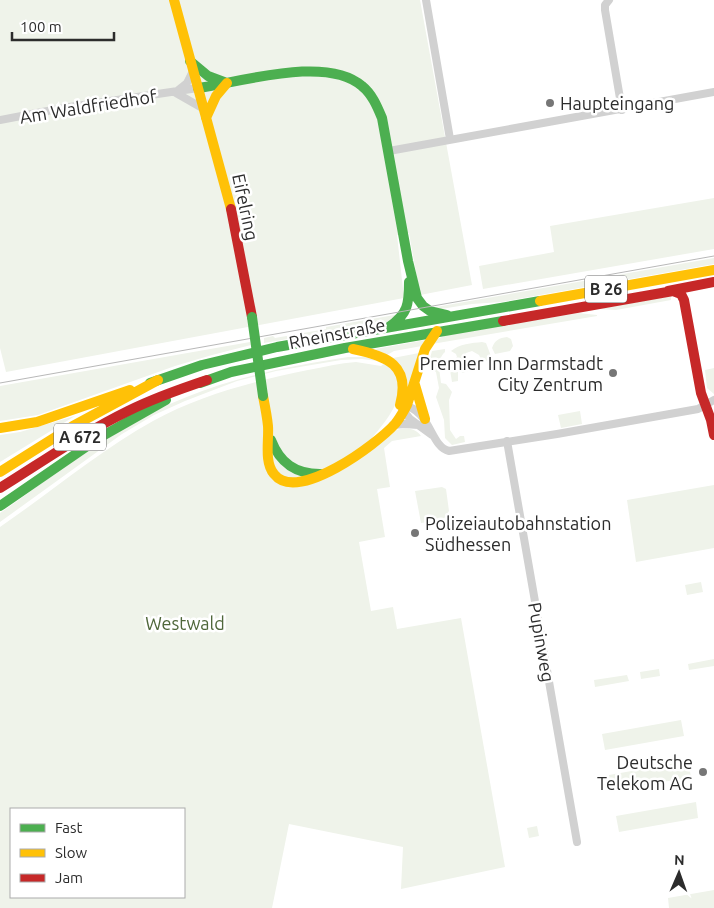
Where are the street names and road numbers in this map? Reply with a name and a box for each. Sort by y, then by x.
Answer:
street label: Am Waldfriedhof [18,85,158,127]
street label: Eifelring [229,172,263,242]
road number: B 26 [585,276,627,302]
street label: Rheinstraße [287,314,387,352]
road number: A 672 [54,424,106,451]
street label: Pupinweg [525,601,559,683]

